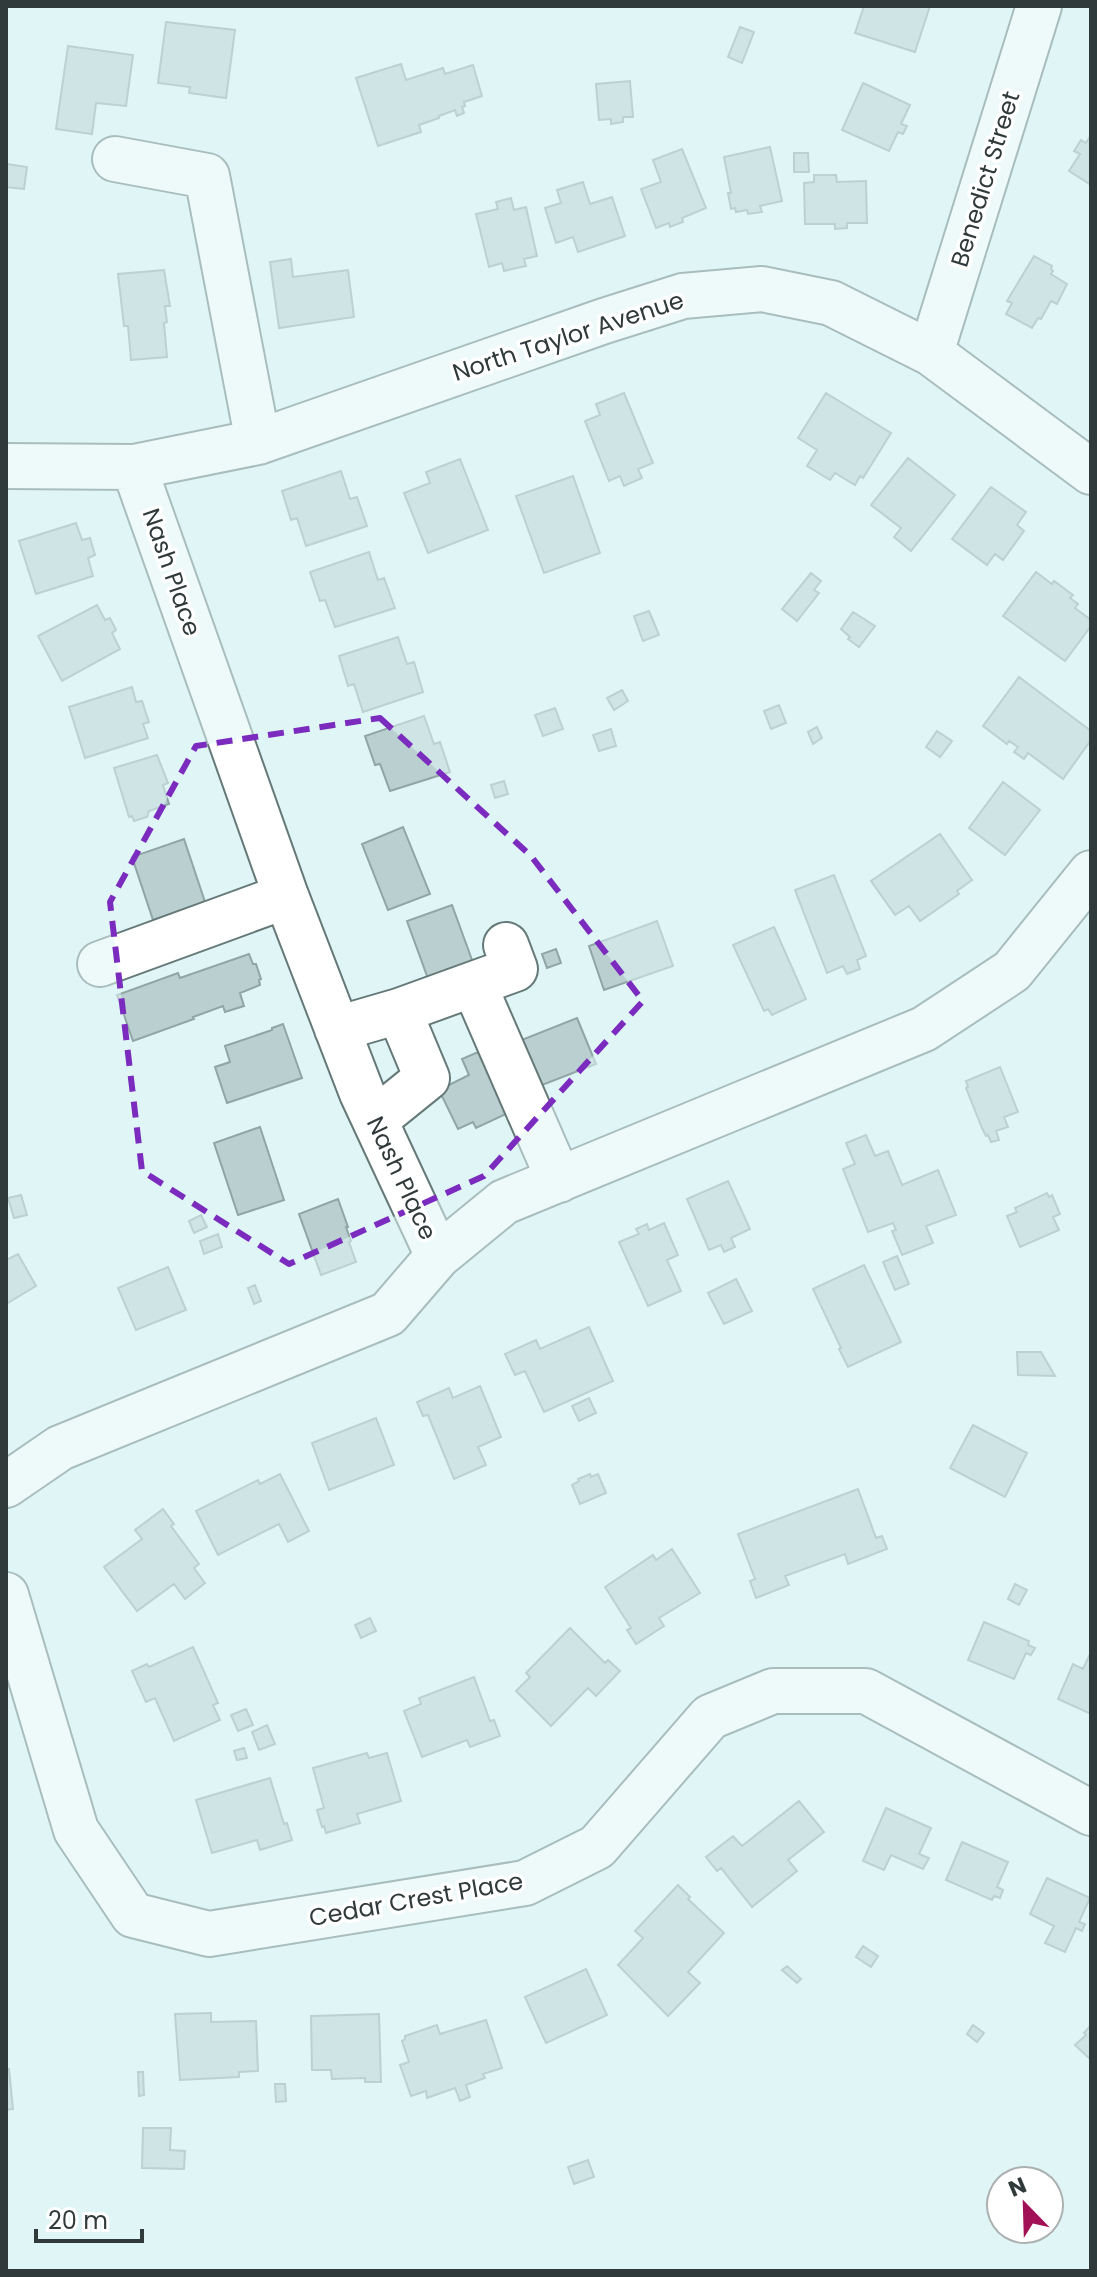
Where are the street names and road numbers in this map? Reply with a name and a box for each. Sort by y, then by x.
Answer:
street label: Benedict Street [943,87,1027,271]
street label: North Taylor Avenue [448,283,688,389]
street label: Nash Place [135,504,209,640]
street label: Nash Place [359,1111,445,1245]
street label: Cedar Crest Place [306,1864,526,1934]

